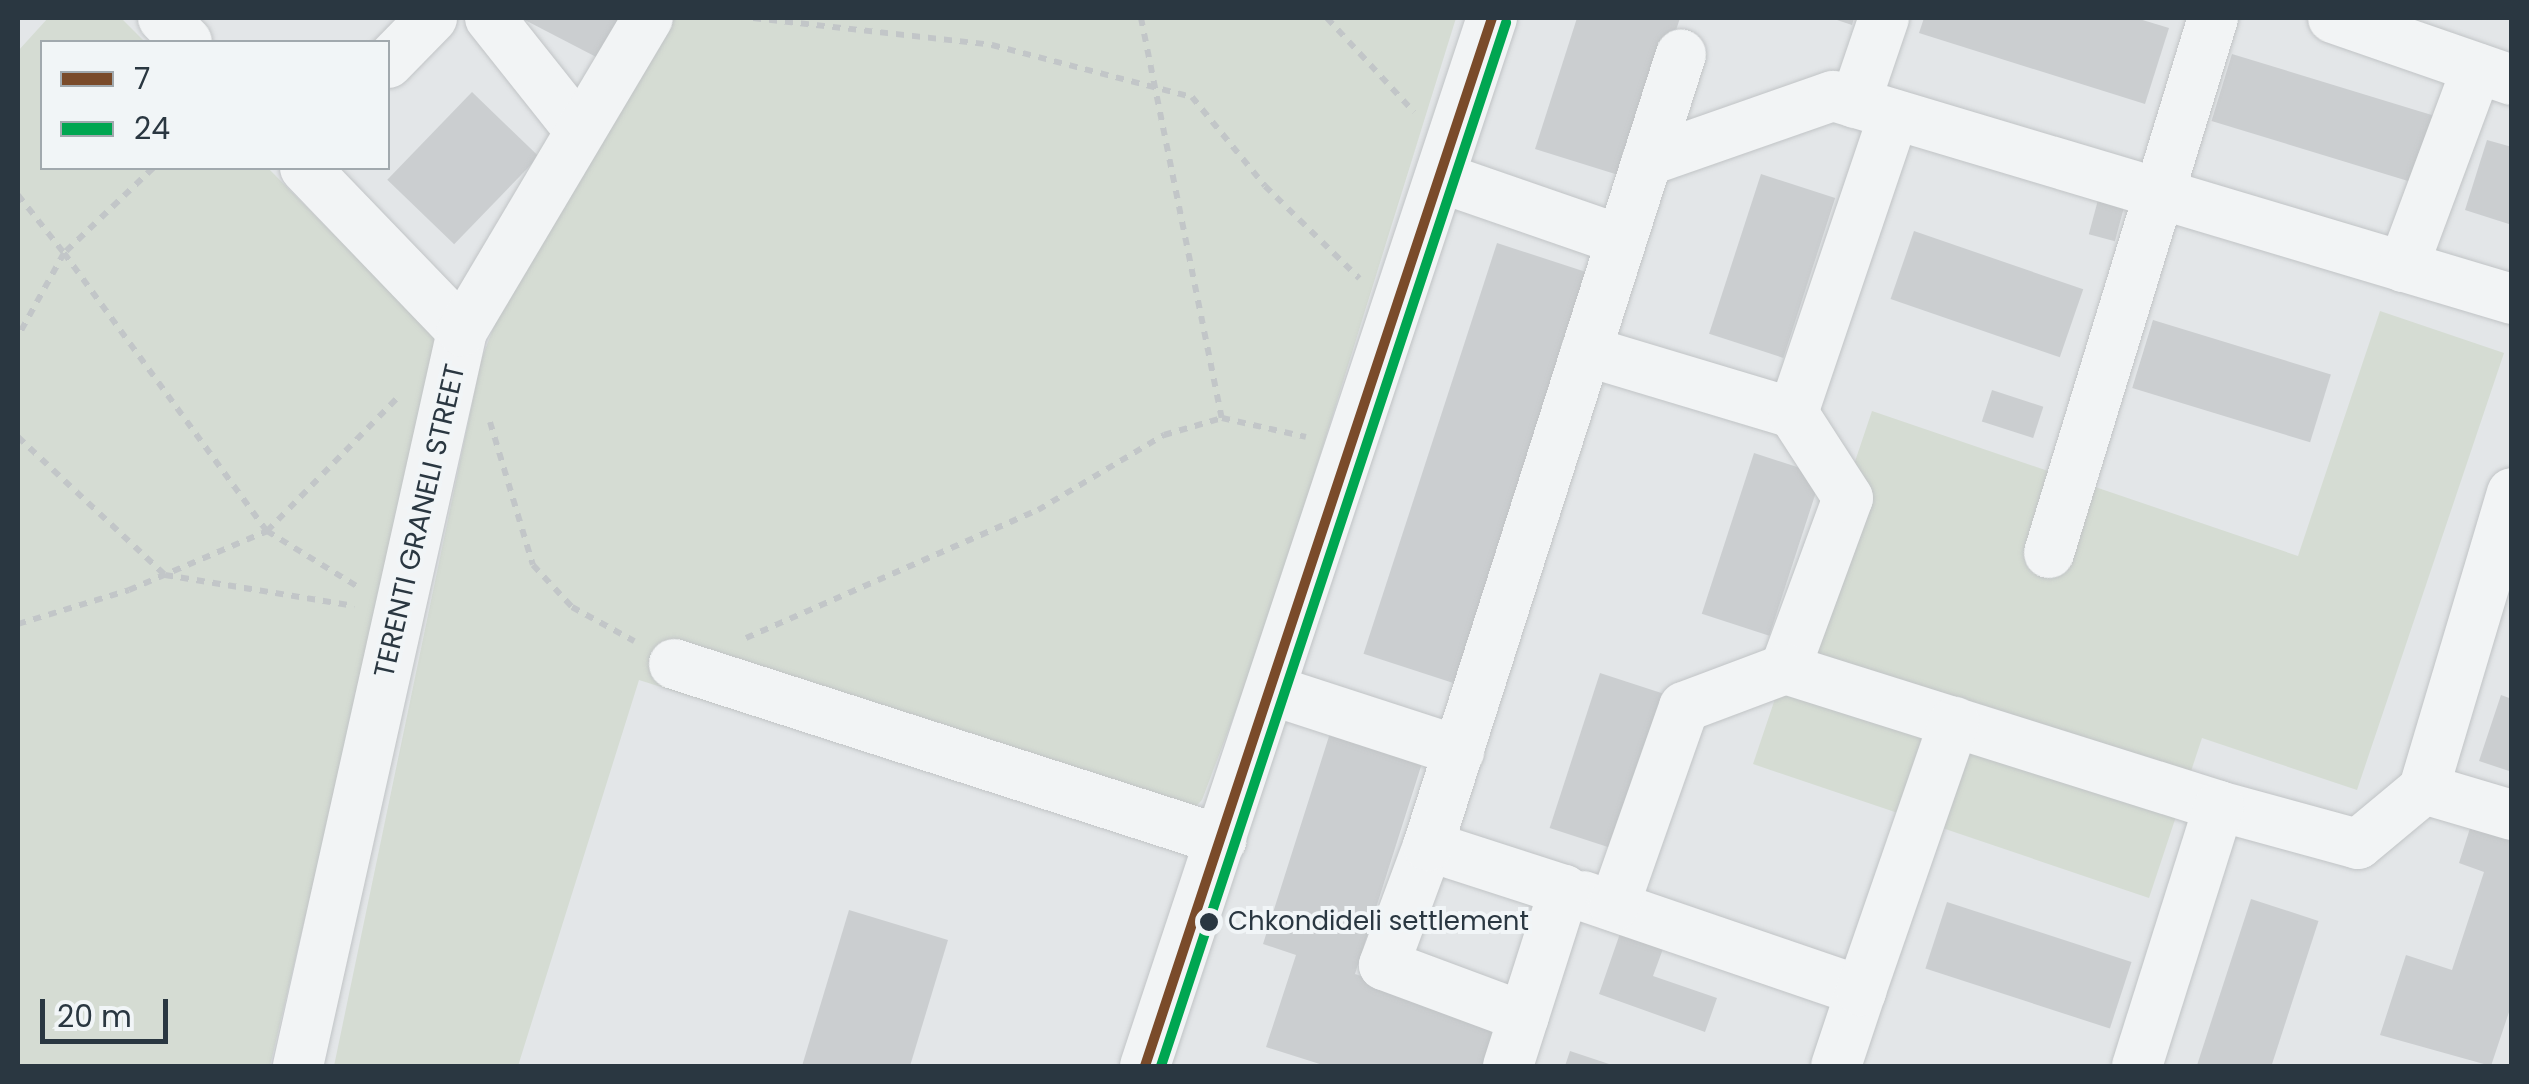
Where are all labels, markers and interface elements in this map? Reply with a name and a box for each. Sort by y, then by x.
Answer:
legend [40,40,390,170]
text: 7 [134,57,150,100]
text: 24 [134,107,170,150]
street label: TERENTI GRANELI STREET [368,361,472,681]
place label: Chkondideli settlement [1228,906,1529,938]
marker: Chkondideli settlement [1199,912,1219,932]
scale bar [45,979,172,1041]
text: 20 m [57,995,132,1038]

